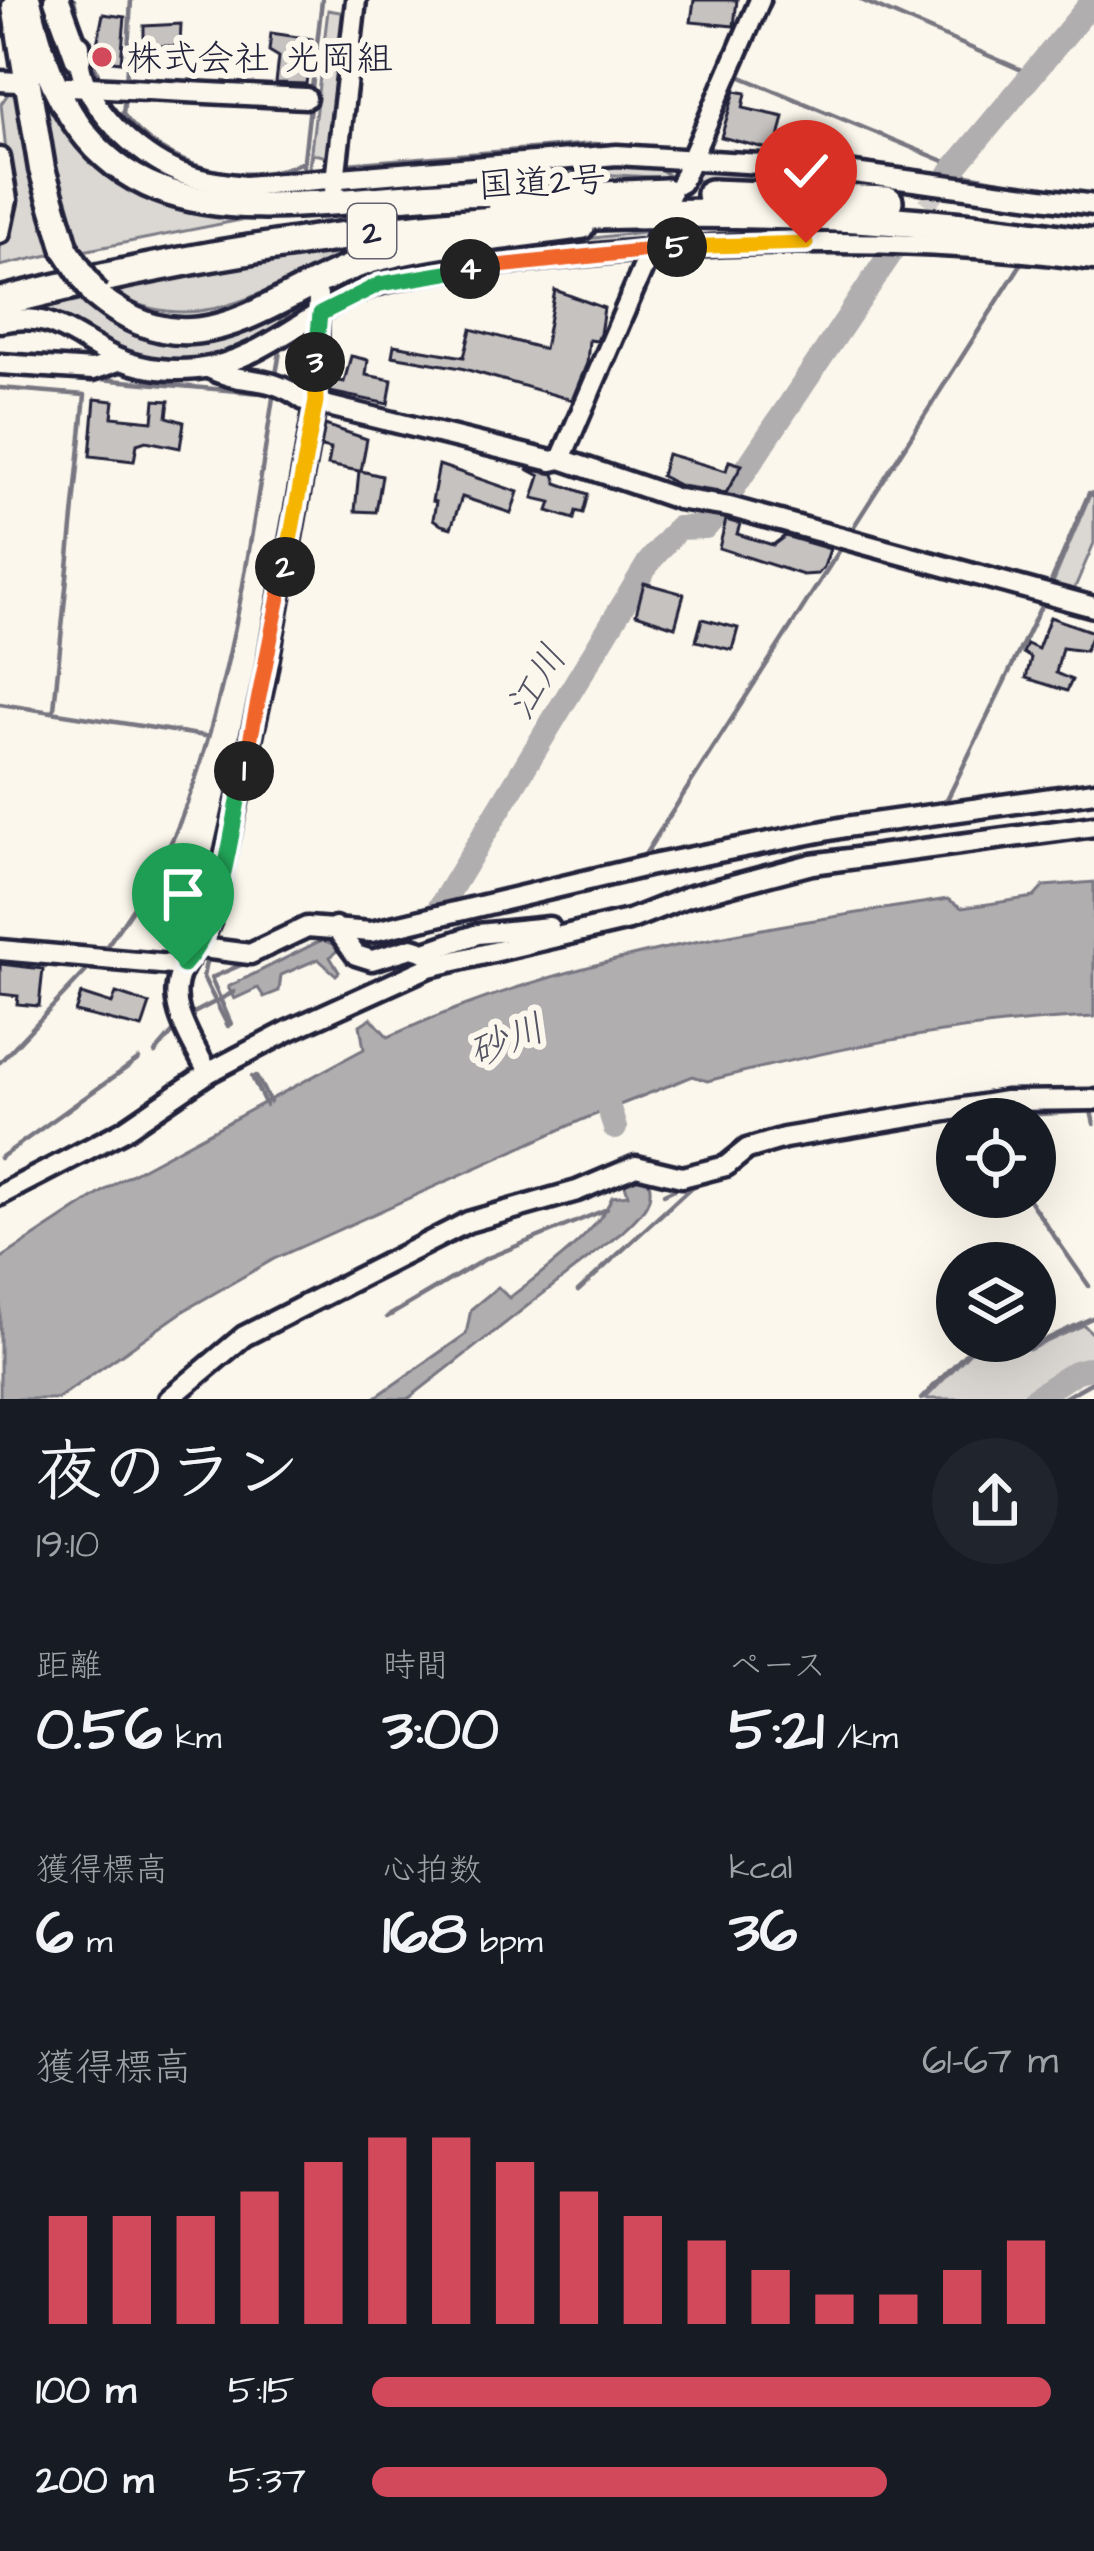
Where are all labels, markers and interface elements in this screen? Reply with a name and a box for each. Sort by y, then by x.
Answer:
place label: 株式会社 光岡組 [126,34,392,85]
marker: 株式会社 光岡組 [89,44,115,70]
pin [755,120,857,243]
icon: check [773,138,839,204]
street label: 国道2号 [477,155,608,212]
road number: 2 [348,204,396,258]
pin: 5 [647,217,707,277]
text: 5 [665,224,689,270]
pin: 4 [440,239,500,299]
text: 4 [459,246,481,292]
pin: 3 [285,332,345,392]
text: 3 [307,339,323,385]
pin: 2 [255,537,315,597]
text: 2 [276,544,294,590]
water label: 江川 [494,635,581,730]
pin: 1 [214,741,274,801]
text: 1 [242,748,246,794]
pin [132,843,234,966]
icon: arrive [150,861,216,927]
water label: 砂川 [461,1002,553,1081]
map controls [936,1098,1056,1362]
button: locate [936,1098,1056,1218]
button: layers [936,1242,1056,1362]
text: 夜のラン [36,1428,300,1520]
button: share [932,1438,1058,1564]
text: 19:10 [36,1519,99,1573]
text: 距離 [36,1643,102,1689]
text: 時間 [383,1643,449,1689]
text: ペース [729,1643,826,1689]
text: 0.56 [36,1689,162,1772]
text: 3:00 [383,1689,499,1772]
text: 5:21 [729,1689,824,1772]
text: km [162,1715,222,1761]
text: /km [824,1715,898,1761]
text: kcal [729,1845,792,1891]
text: 獲得標高 [36,1847,168,1893]
text: 心拍数 [383,1847,482,1893]
text: 36 [729,1891,797,1974]
text: 6 [36,1893,74,1976]
text: 168 [383,1893,467,1976]
text: m [74,1919,113,1965]
text: bpm [467,1919,543,1965]
text: 61–67 m [922,2035,1058,2089]
text: 獲得標高 [36,2042,192,2096]
text: 100 m [36,2365,136,2419]
text: 5:15 [228,2365,295,2419]
text: 200 m [36,2455,154,2509]
text: 5:37 [228,2455,306,2509]

